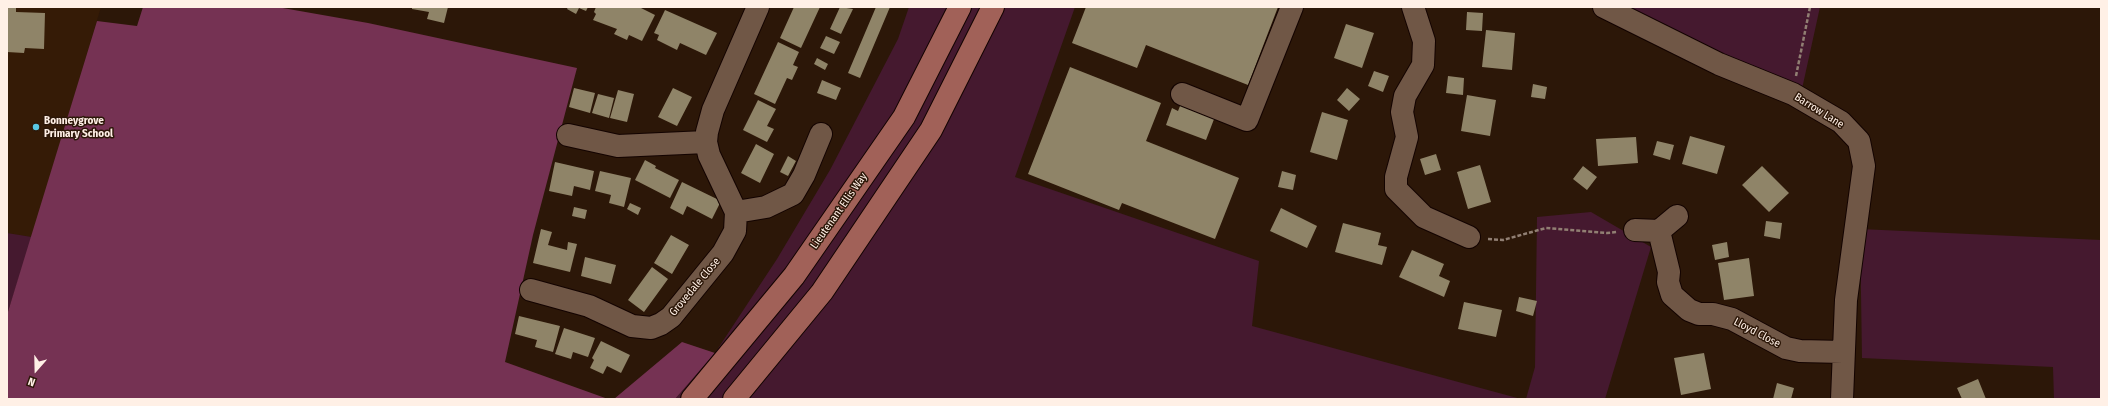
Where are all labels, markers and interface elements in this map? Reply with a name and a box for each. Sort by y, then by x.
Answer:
street label: Barrow Lane [1792,91,1846,131]
place label: Bonneygrove Primary School [44,114,113,140]
marker: Bonneygrove Primary School [31,122,41,132]
street label: Lieutenant Ellis Way [808,170,870,252]
street label: Grovedale Close [667,255,723,319]
street label: Lloyd Close [1731,315,1783,351]
north arrow [16,350,56,390]
text: N [26,375,37,389]

